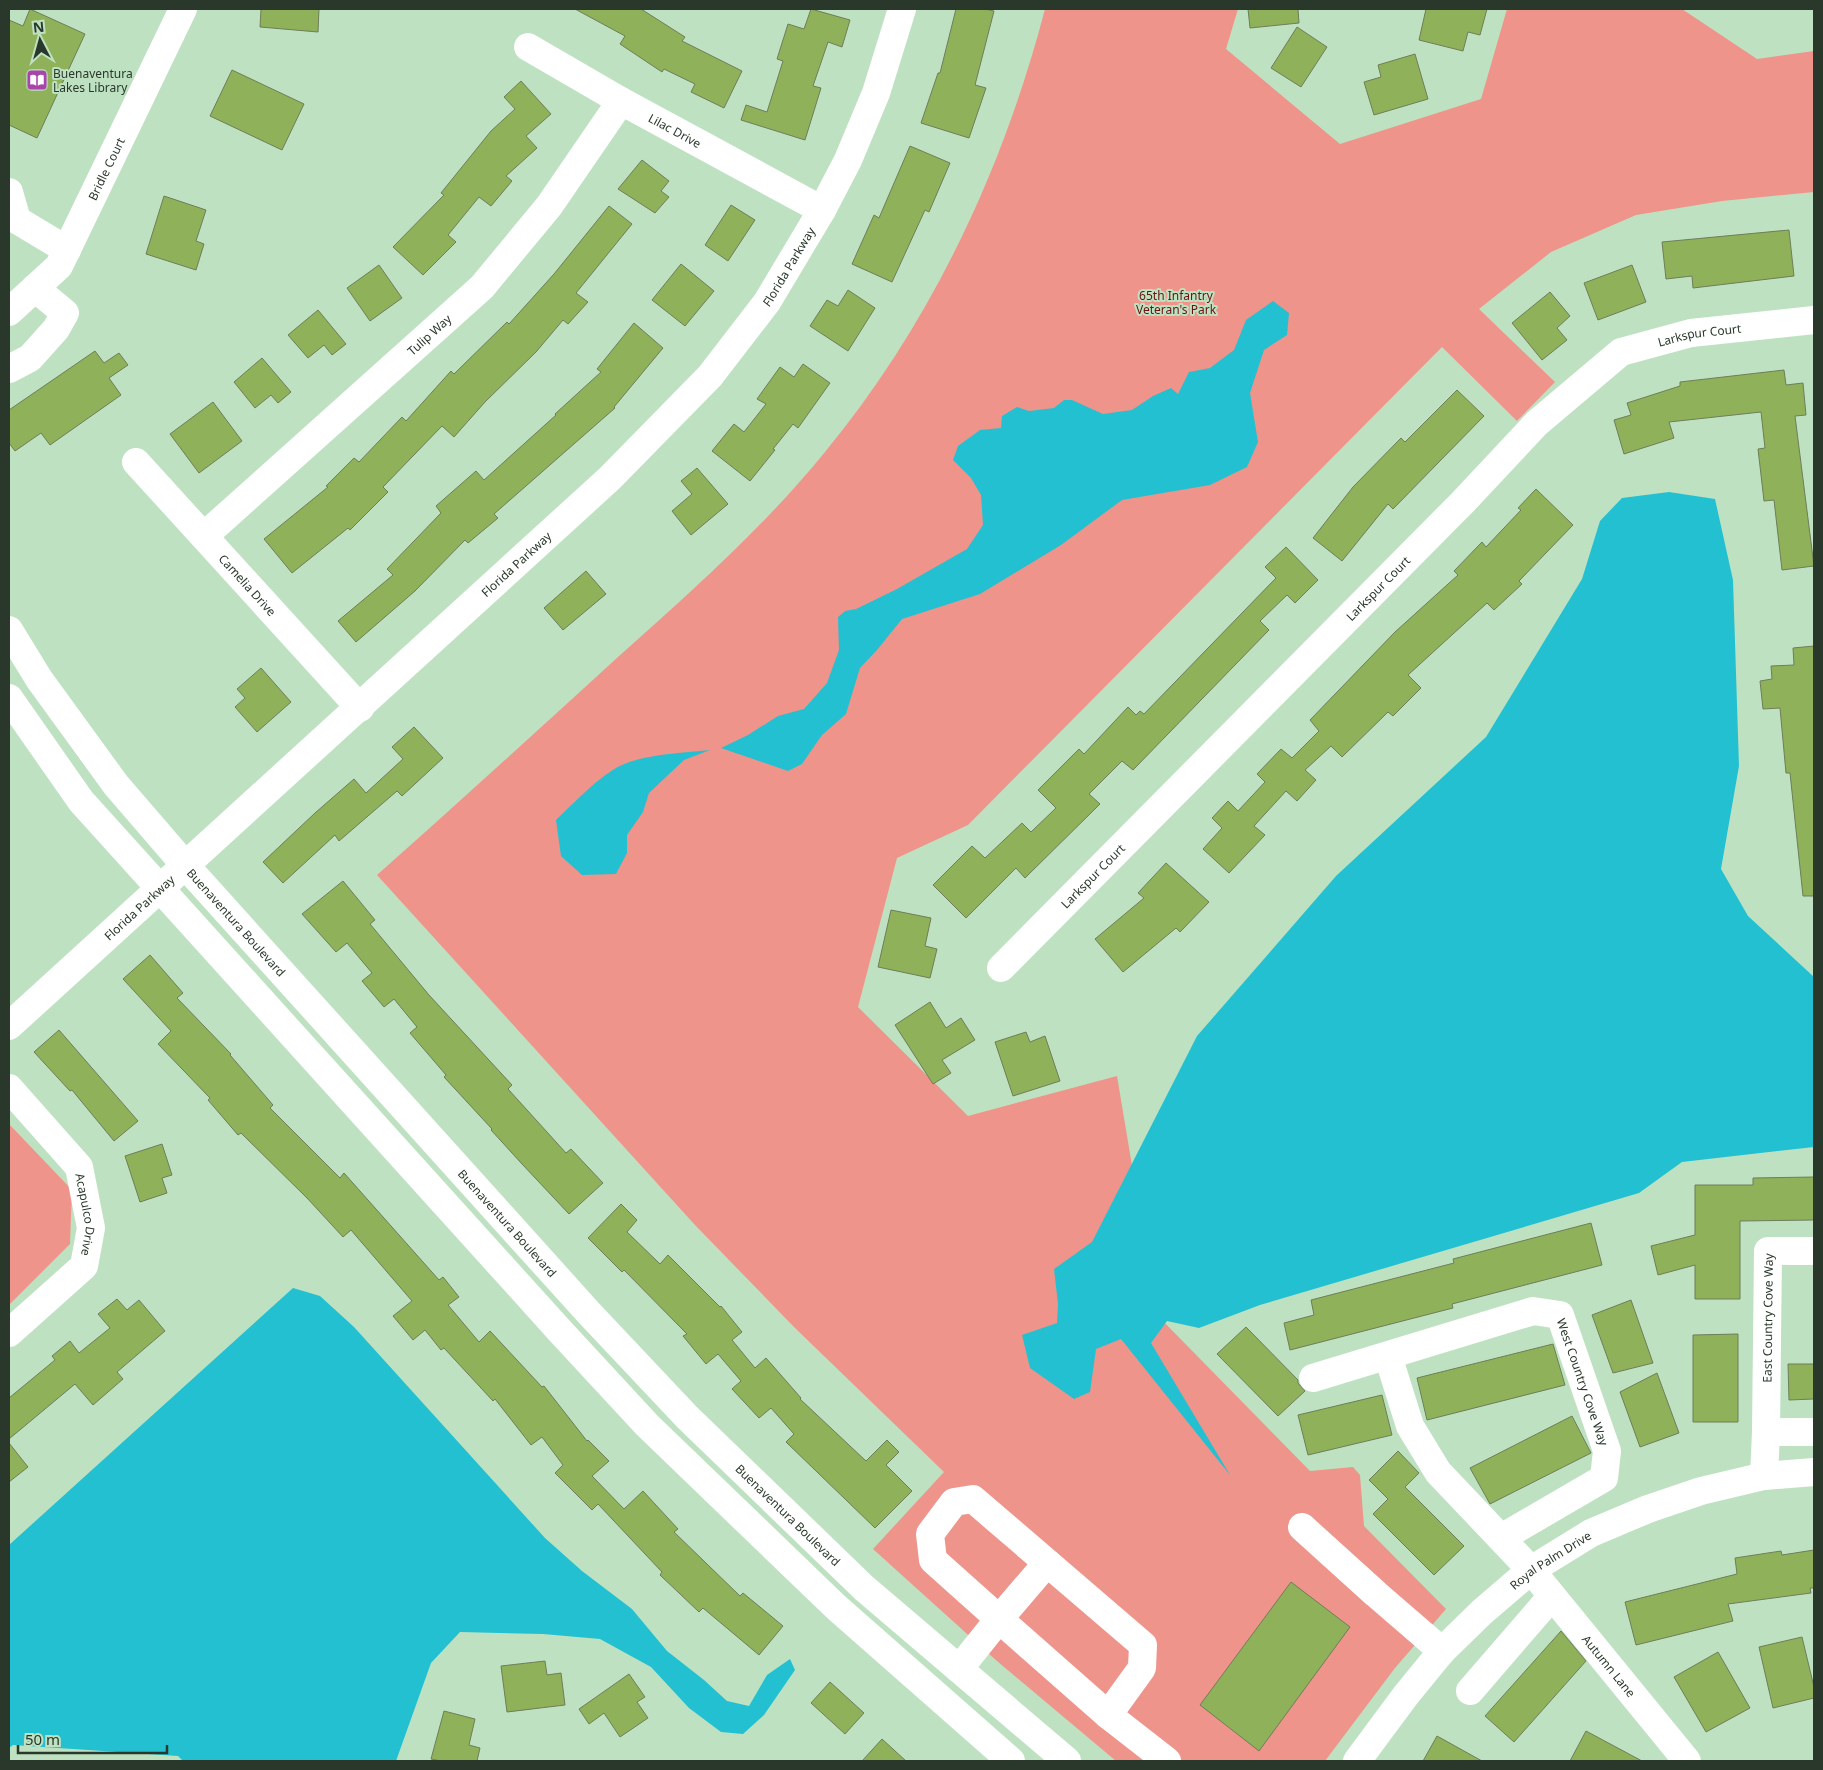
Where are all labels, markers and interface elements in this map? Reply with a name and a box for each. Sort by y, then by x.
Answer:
north arrow [15,15,65,65]
text: N [32,17,45,37]
place label: Buenaventura Lakes Library [53,65,133,96]
library icon: Buenaventura Lakes Library [25,68,49,92]
street label: Lilac Drive [646,109,705,152]
street label: Bridle Court [84,134,129,203]
street label: Florida Parkway [758,223,819,310]
park label: 65th Infantry Veteran's Park [1136,287,1217,318]
street label: Tulip Way [403,310,455,359]
street label: Larkspur Court [1656,319,1743,350]
street label: Florida Parkway [477,527,555,600]
street label: Camelia Drive [215,550,281,620]
street label: Larkspur Court [1342,552,1414,624]
street label: Larkspur Court [1057,839,1129,912]
street label: Buenaventura Boulevard [183,864,290,980]
street label: Florida Parkway [100,870,179,944]
street label: Buenaventura Boulevard [455,1165,561,1281]
street label: Acapulco Drive [72,1172,100,1258]
street label: East Country Cove Way [1758,1252,1776,1383]
street label: West Country Cove Way [1553,1316,1613,1449]
street label: Buenaventura Boulevard [732,1460,844,1570]
street label: Royal Palm Drive [1506,1526,1594,1593]
street label: Autumn Lane [1579,1631,1640,1701]
scale bar [18,1722,166,1754]
text: 50 m [25,1729,60,1749]

